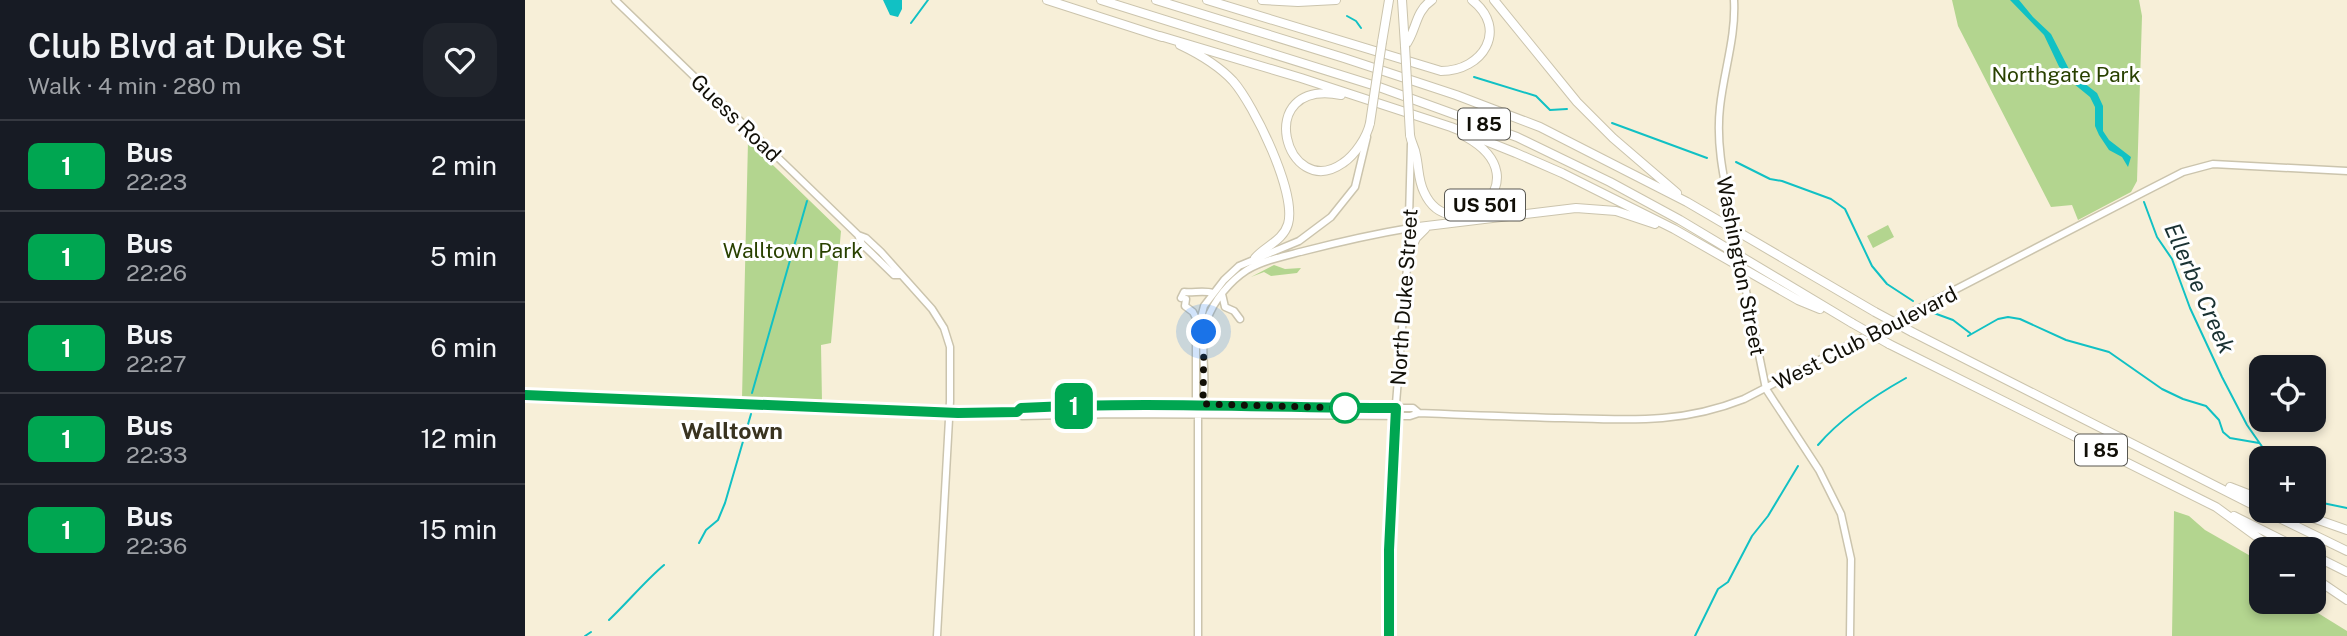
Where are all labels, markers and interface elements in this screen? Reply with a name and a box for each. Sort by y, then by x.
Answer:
button: heart [423,23,497,97]
text: Club Blvd at Duke St [28,27,346,65]
park label: Northgate Park [1991,62,2141,87]
street label: Guess Road [686,69,786,167]
text: Walk · 4 min · 280 m [28,72,241,99]
road number: I 85 [1458,108,1510,140]
text: Bus [126,137,173,168]
text: 2 min [431,150,497,181]
text: 1 [61,152,72,180]
text: 22:23 [126,168,187,195]
street label: Washington Street [1711,174,1771,358]
road number: US 501 [1445,190,1525,220]
street label: North Duke Street [1385,208,1423,386]
water label: Ellerbe Creek [2159,219,2241,358]
text: Bus [126,228,173,259]
park label: Walltown Park [723,238,863,263]
text: 5 min [430,241,497,272]
text: 1 [61,243,72,271]
text: 22:26 [126,259,187,286]
street label: West Club Boulevard [1769,281,1961,395]
your location [1186,314,1221,349]
text: Bus [126,319,173,350]
text: 6 min [430,332,497,363]
text: 1 [61,334,72,362]
text: 22:27 [126,350,187,377]
map controls [2249,355,2326,614]
button: locate [2249,355,2326,432]
line badge: 1 [1051,383,1097,429]
text: 1 [1069,392,1079,420]
unlabelled marker [1330,393,1360,423]
text: Bus [126,410,173,441]
district label: Walltown [681,417,783,444]
text: 12 min [421,423,497,454]
text: 1 [61,425,72,453]
road number: I 85 [2075,435,2127,466]
text: 22:33 [126,441,187,468]
button: + [2249,446,2326,523]
text: Bus [126,501,173,532]
text: 15 min [419,514,497,545]
text: 1 [61,516,72,544]
text: 22:36 [126,532,187,559]
button: − [2249,537,2326,614]

